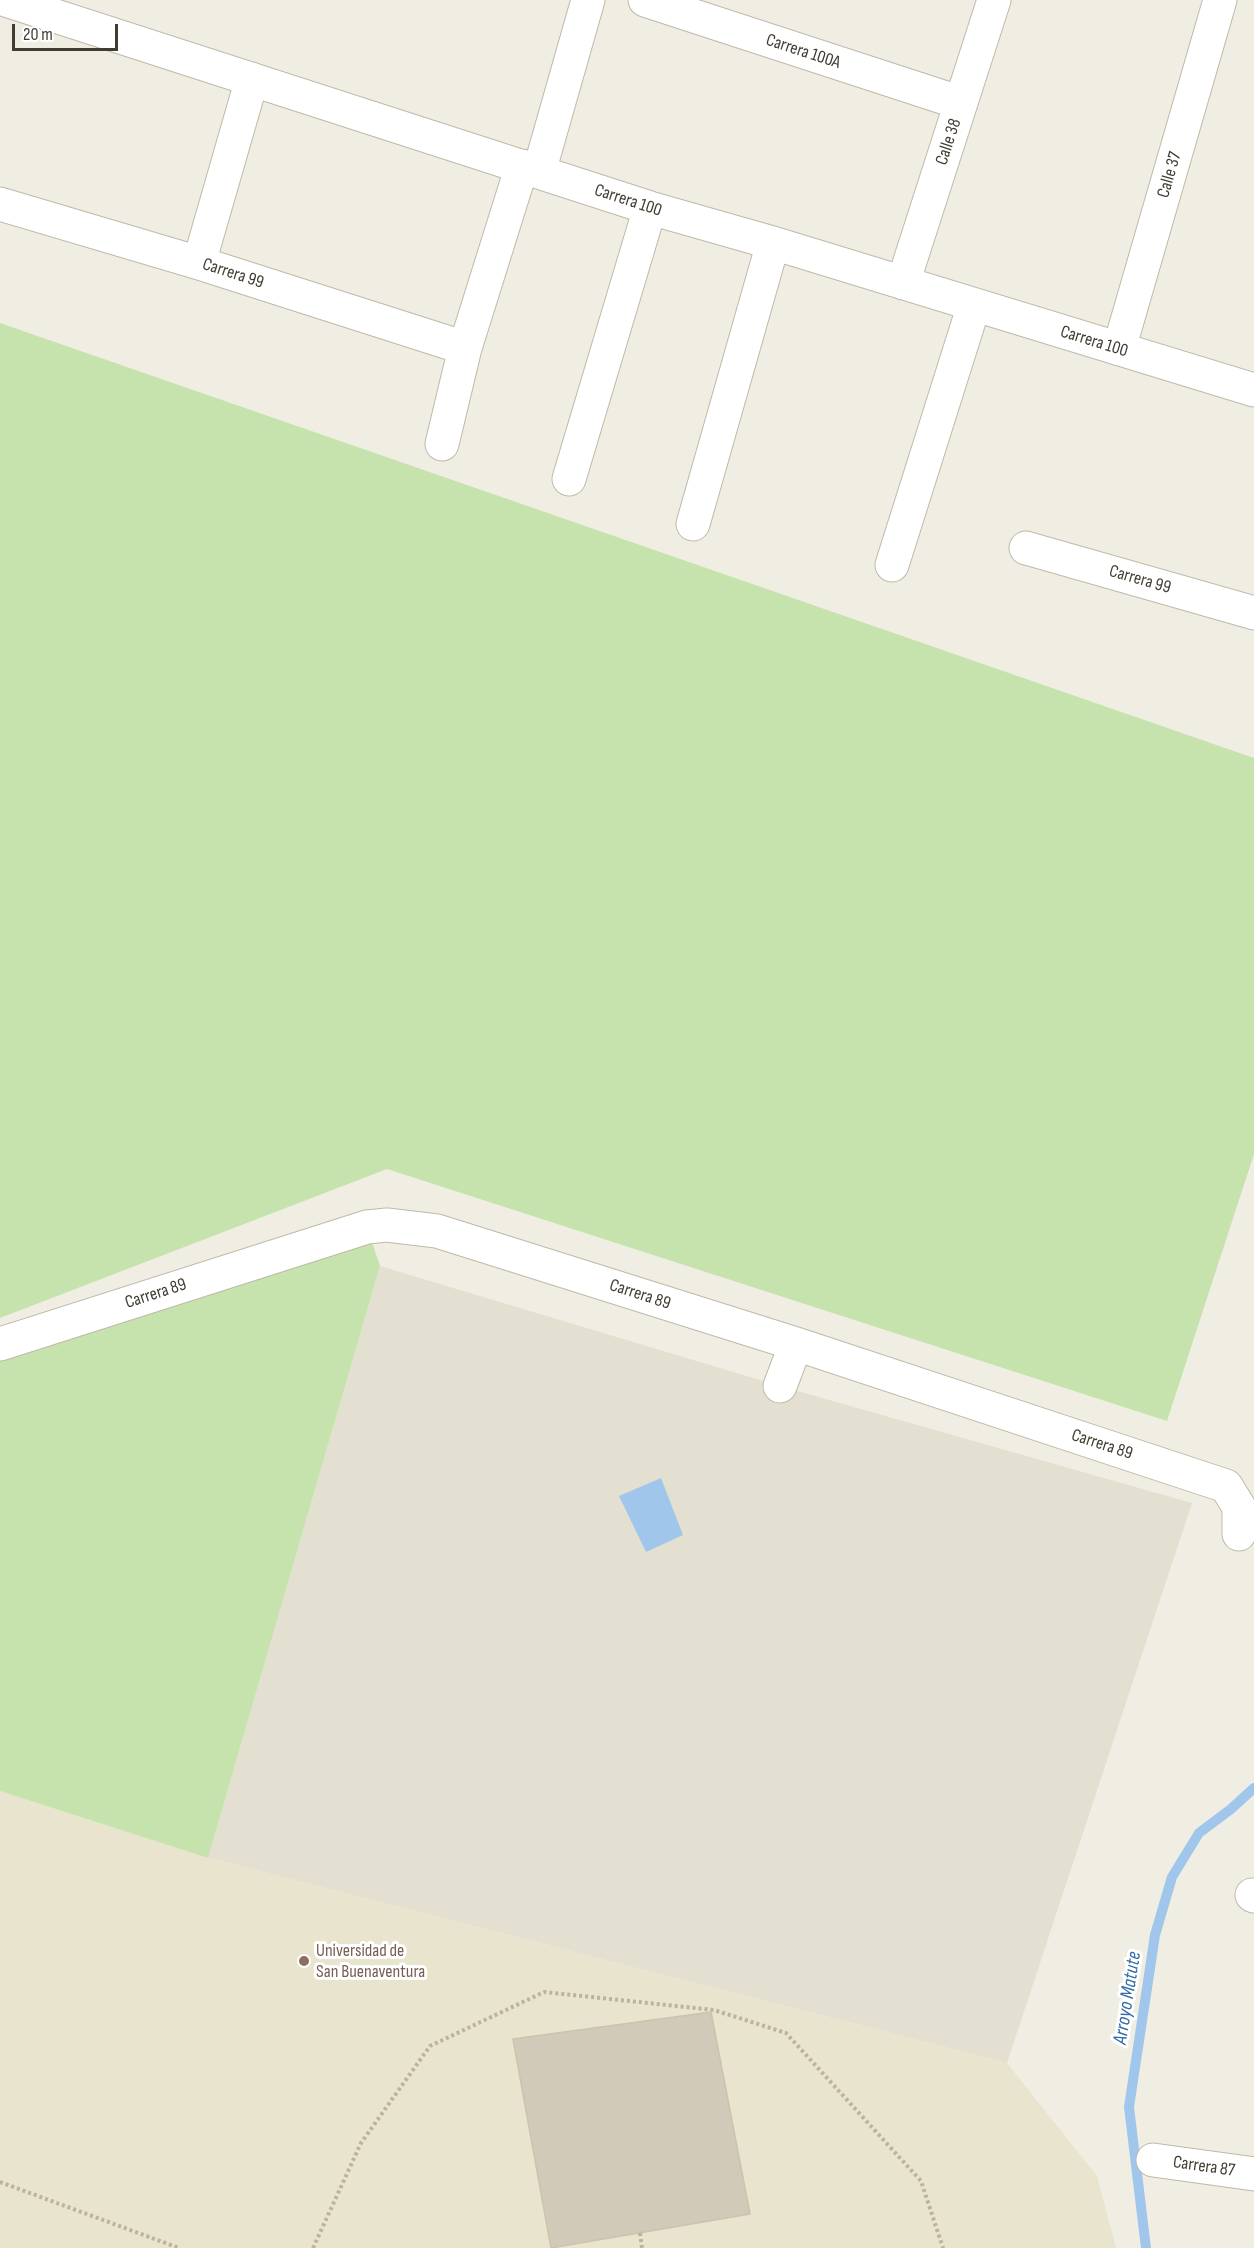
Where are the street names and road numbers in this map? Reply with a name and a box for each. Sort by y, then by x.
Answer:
street label: Carrera 100A [763,30,843,74]
street label: Calle 38 [931,116,967,168]
street label: Calle 37 [1153,149,1187,201]
street label: Carrera 100 [592,180,664,222]
street label: Carrera 99 [200,254,266,294]
street label: Carrera 100 [1058,321,1130,363]
street label: Carrera 99 [1107,561,1173,599]
street label: Carrera 89 [123,1274,189,1314]
street label: Carrera 89 [607,1275,673,1315]
street label: Carrera 89 [1069,1425,1135,1465]
street label: Carrera 87 [1172,2152,1236,2182]

